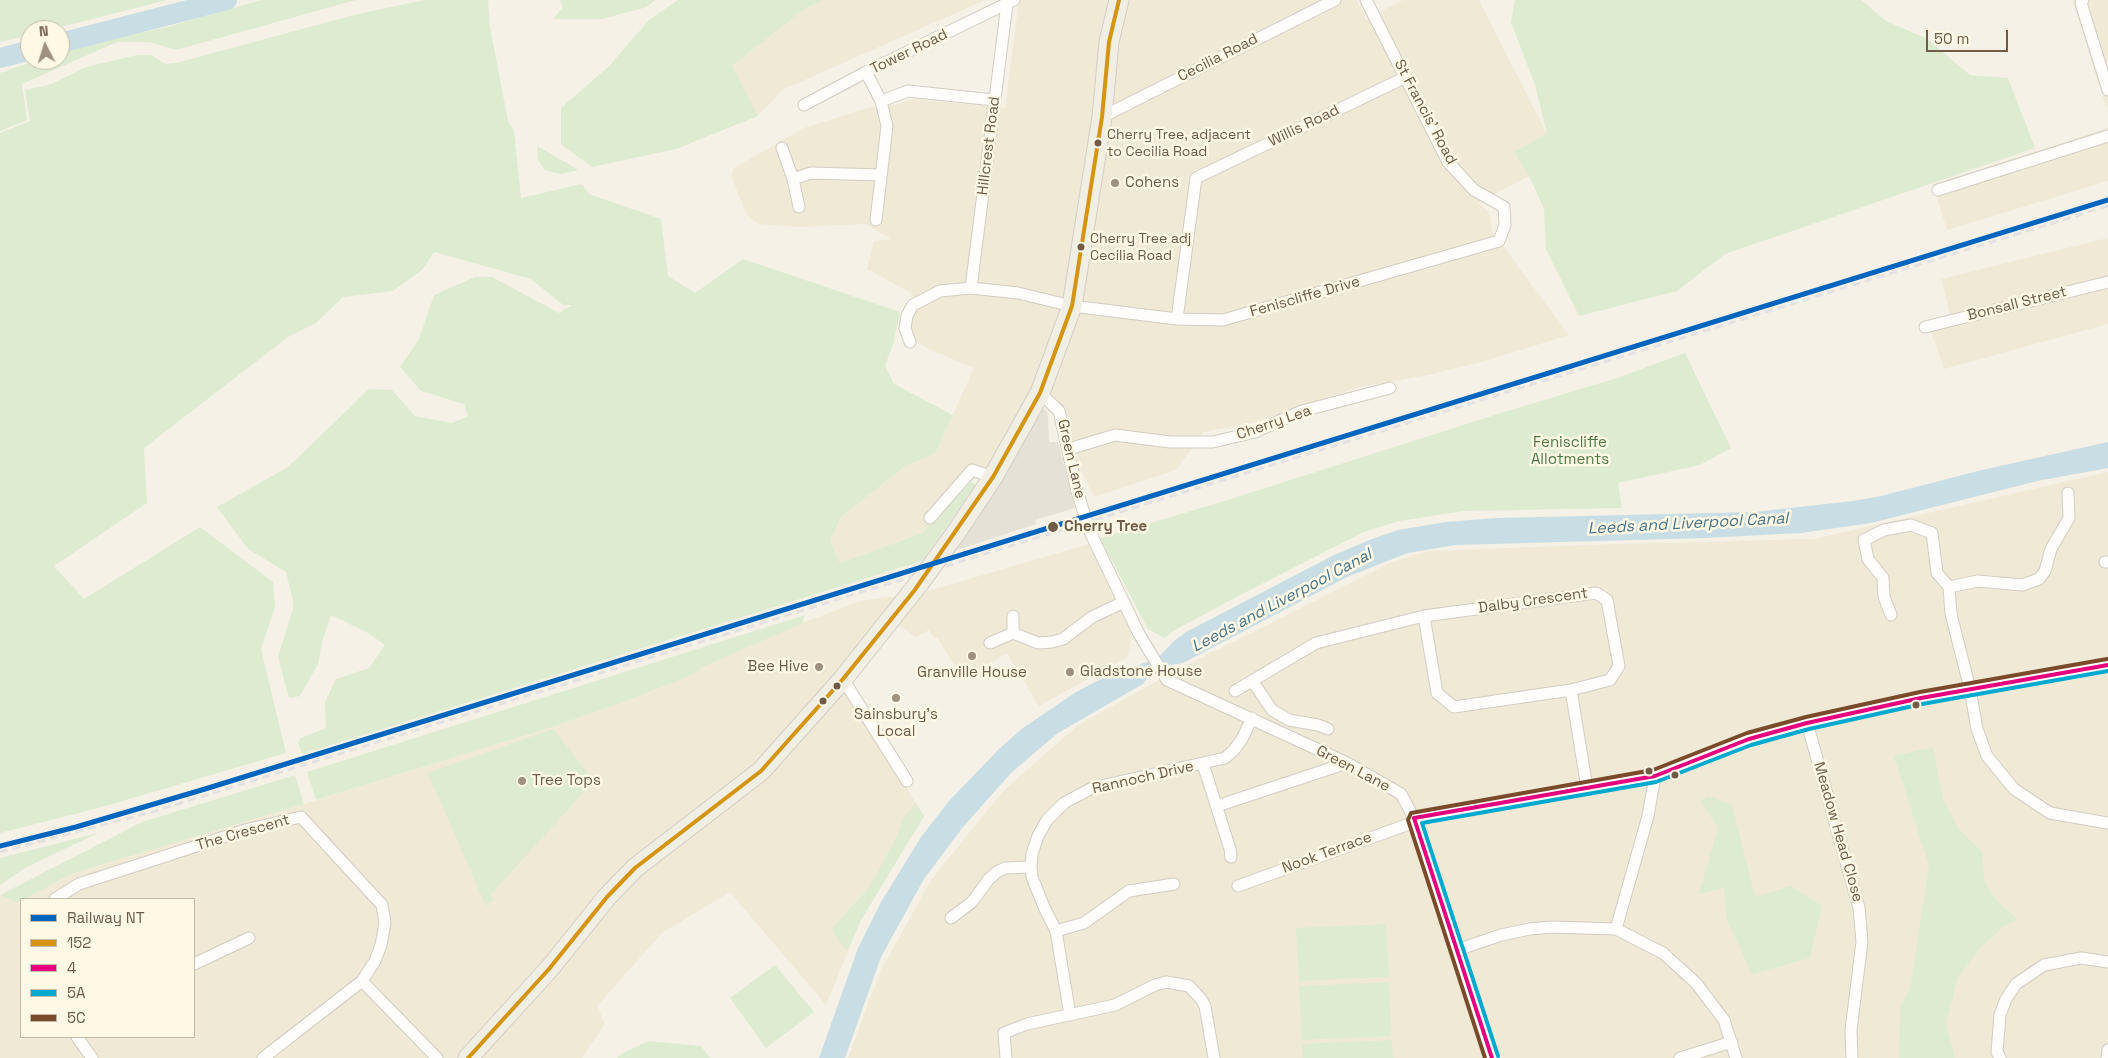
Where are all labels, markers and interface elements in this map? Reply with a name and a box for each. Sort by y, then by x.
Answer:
north arrow [20,20,70,70]
scale bar [1928,20,2010,52]
text: N [38,22,49,40]
street label: Tower Road [868,26,950,78]
text: 50 m [1934,29,1969,48]
street label: Cecilia Road [1175,30,1261,86]
street label: St Francis' Road [1390,56,1460,168]
street label: Hillcrest Road [974,96,1004,196]
street label: Willis Road [1266,101,1342,151]
place label: Cherry Tree, adjacent to Cecilia Road [1107,127,1251,160]
marker: Cherry Tree, adjacent to Cecilia Road [1093,138,1103,148]
place label: Cohens [1125,174,1179,192]
marker: Cohens [1109,177,1121,189]
place label: Cherry Tree adj Cecilia Road [1090,231,1191,264]
marker: Cherry Tree adj Cecilia Road [1076,242,1086,252]
street label: Feniscliffe Drive [1248,273,1362,321]
street label: Bonsall Street [1965,283,2069,325]
street label: Cherry Lea [1234,402,1314,444]
street label: Green Lane [1053,418,1089,500]
park label: Feniscliffe Allotments [1531,434,1609,469]
water label: Leeds and Liverpool Canal [1587,509,1789,539]
place label: Cherry Tree [1064,518,1147,536]
marker: Cherry Tree [1046,520,1060,534]
water label: Leeds and Liverpool Canal [1189,545,1375,657]
street label: Dalby Crescent [1477,584,1589,618]
marker: Granville House [966,650,978,662]
place label: Bee Hive [747,658,809,676]
marker: Bee Hive [813,661,825,673]
place label: Gladstone House [1080,663,1202,681]
place label: Granville House [917,664,1027,682]
marker: Gladstone House [1064,666,1076,678]
unlabelled marker [832,681,842,691]
marker: Sainsbury's Local [890,692,902,704]
unlabelled marker [818,696,828,706]
unlabelled marker [1911,700,1921,710]
place label: Sainsbury's Local [854,706,938,741]
street label: Green Lane [1313,742,1393,796]
street label: Rannoch Drive [1090,758,1196,798]
street label: Meadow Head Close [1809,760,1867,904]
unlabelled marker [1644,766,1654,776]
unlabelled marker [1670,770,1680,780]
place label: Tree Tops [532,772,601,790]
marker: Tree Tops [516,775,528,787]
street label: The Crescent [194,811,292,855]
street label: Nook Terrace [1280,828,1374,878]
legend [20,898,195,1038]
text: Railway NT [67,908,145,927]
text: 152 [67,933,91,952]
text: 4 [67,958,76,977]
text: 5A [67,983,85,1002]
text: 5C [67,1008,86,1027]

